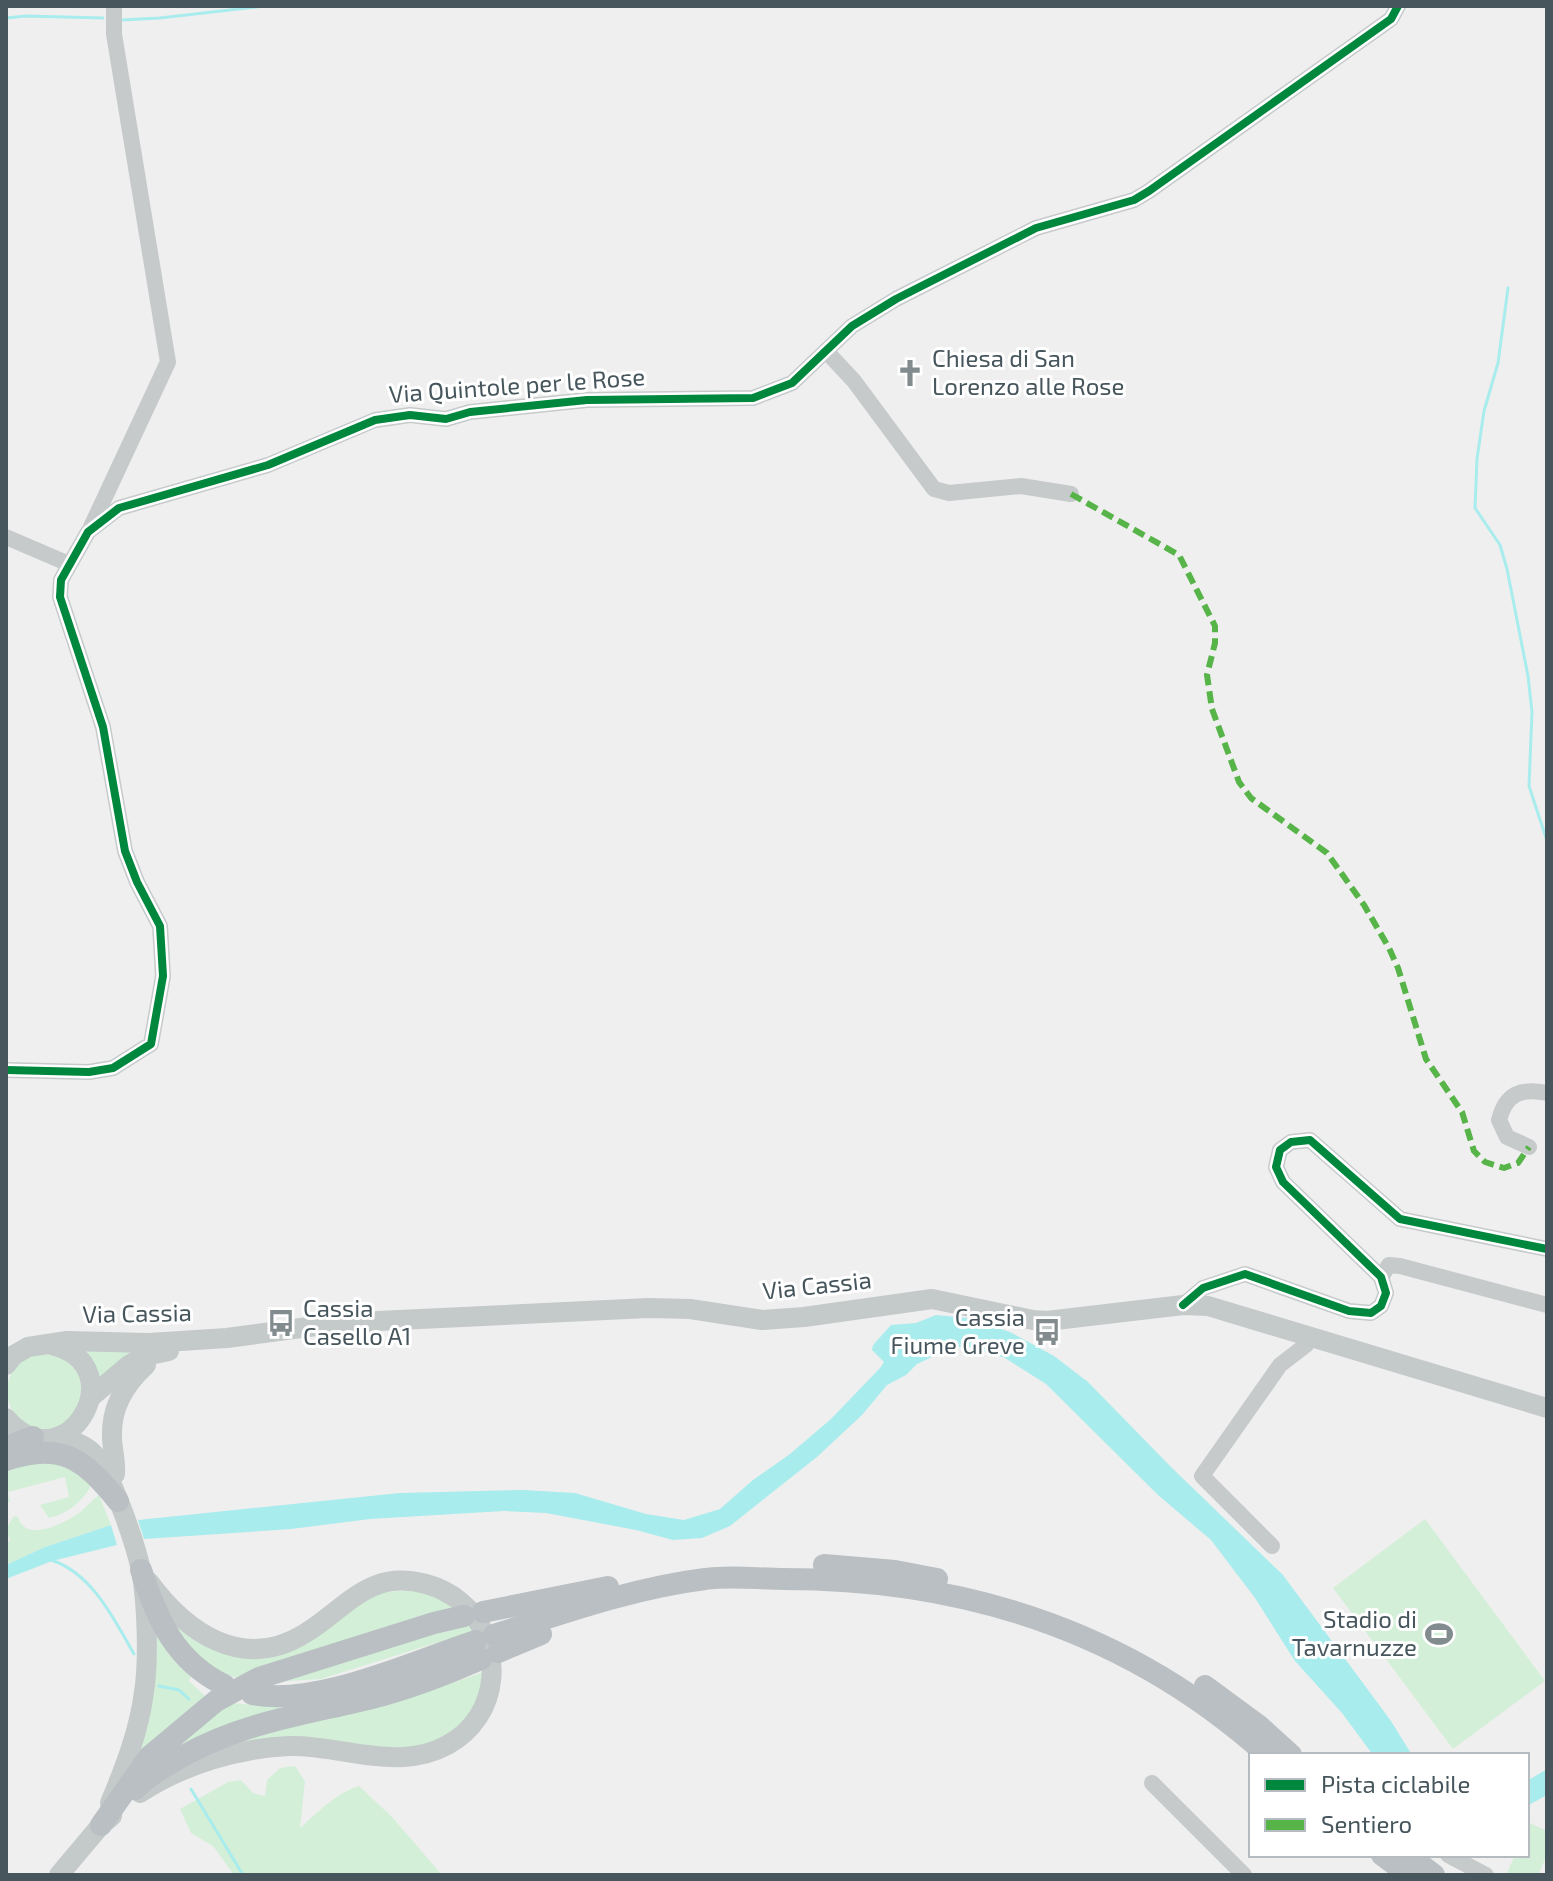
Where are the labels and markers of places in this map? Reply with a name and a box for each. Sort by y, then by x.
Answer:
place label: Chiesa di San Lorenzo alle Rose [932,343,1124,400]
church icon: Chiesa di San Lorenzo alle Rose [895,358,925,388]
place label: Cassia Casello A1 [303,1293,411,1350]
place label: Cassia Fiume Greve [891,1302,1025,1359]
bus stop icon: Cassia Casello A1 [266,1308,296,1338]
bus stop icon: Cassia Fiume Greve [1032,1317,1062,1347]
place label: Stadio di Tavarnuzze [1292,1604,1417,1661]
sports icon: Stadio di Tavarnuzze [1424,1619,1454,1649]

